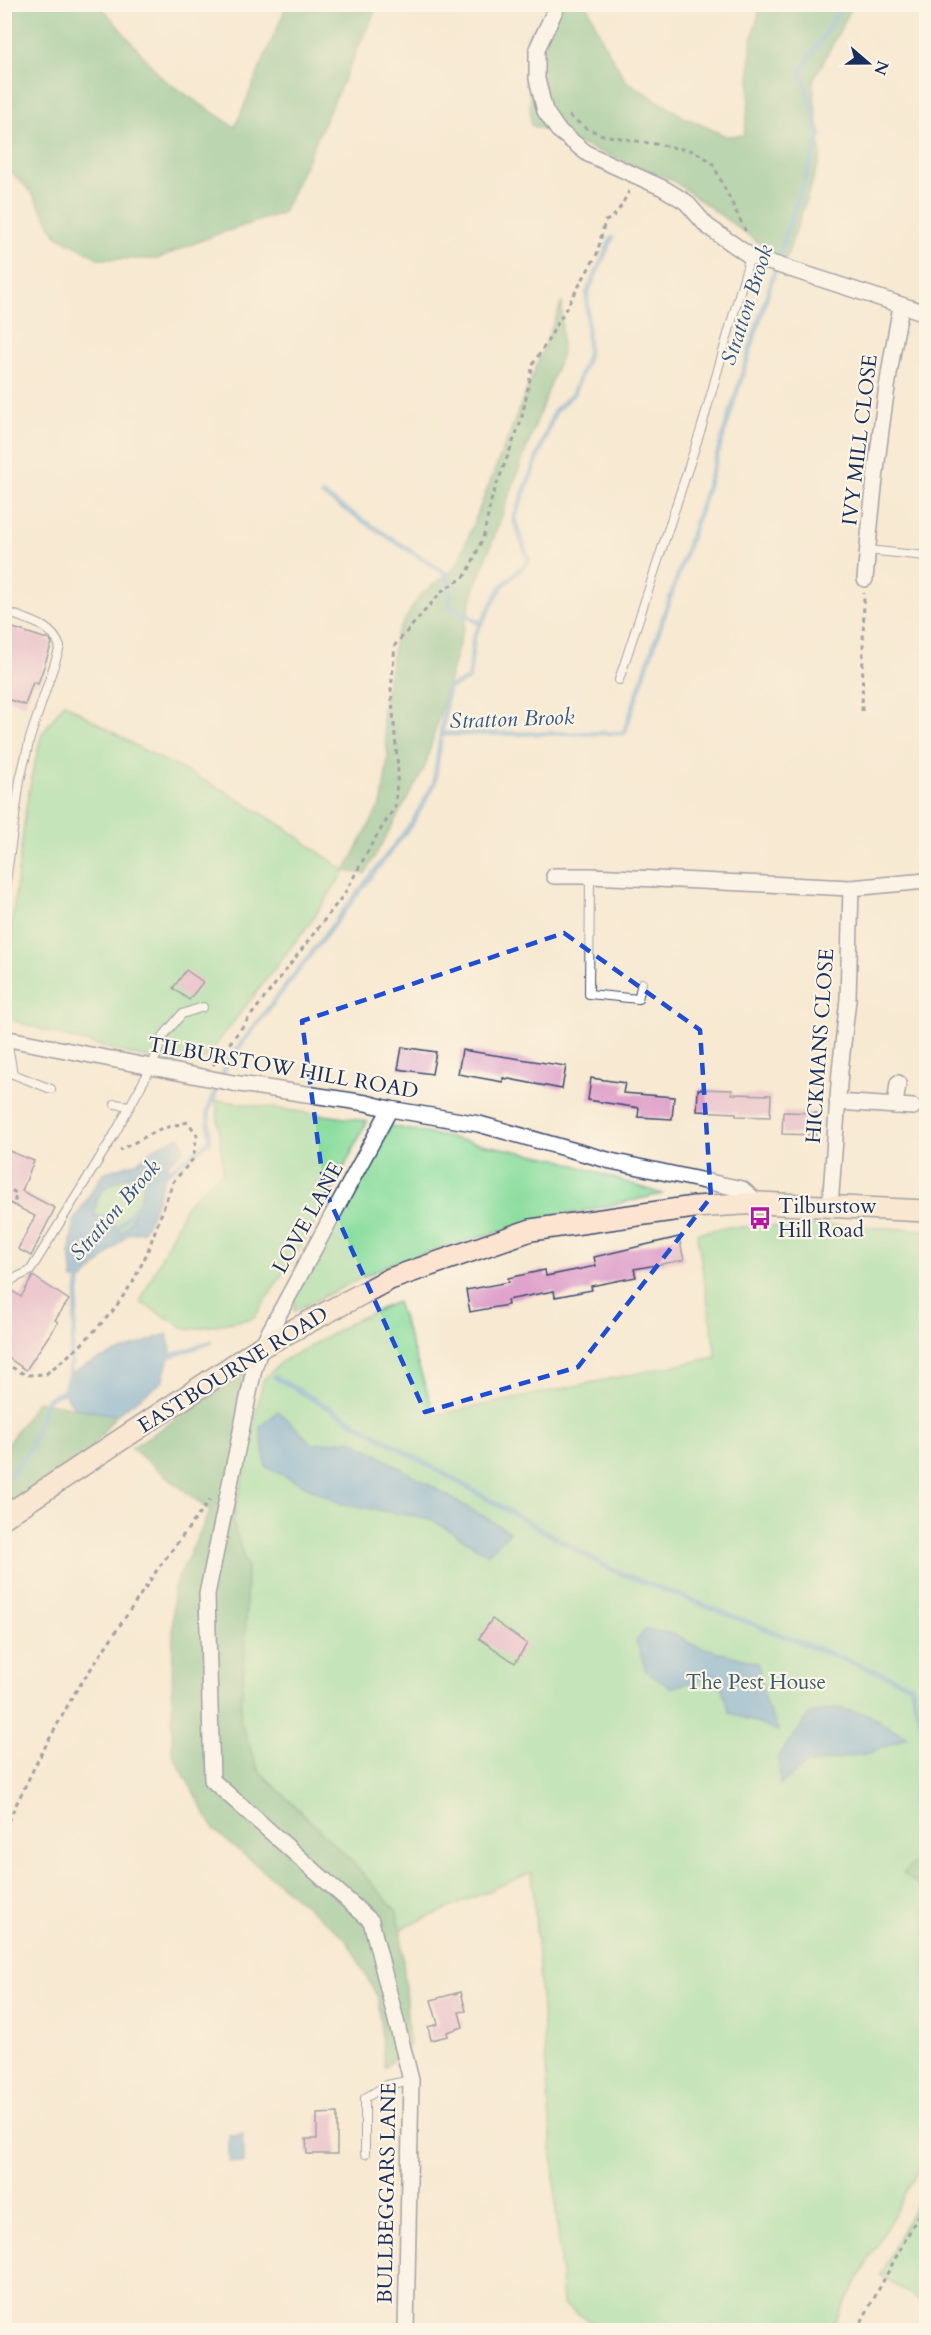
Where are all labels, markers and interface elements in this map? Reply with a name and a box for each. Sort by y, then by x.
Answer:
north arrow [838,33,898,93]
text: N [868,57,894,78]
water label: Stratton Brook [713,241,781,369]
street label: IVY MILL CLOSE [835,353,885,527]
water label: Stratton Brook [449,702,575,736]
street label: HICKMANS CLOSE [799,947,841,1145]
street label: TILBURSTOW HILL ROAD [145,1030,421,1106]
water label: Stratton Brook [63,1153,167,1267]
street label: LOVE LANE [265,1157,351,1279]
place label: Tilburstow Hill Road [778,1192,877,1245]
bus stop icon: Tilburstow Hill Road [747,1205,773,1231]
street label: EASTBOURNE ROAD [132,1300,334,1440]
park label: The Pest House [686,1668,826,1697]
street label: BULLBEGGARS LANE [371,2082,403,2304]

